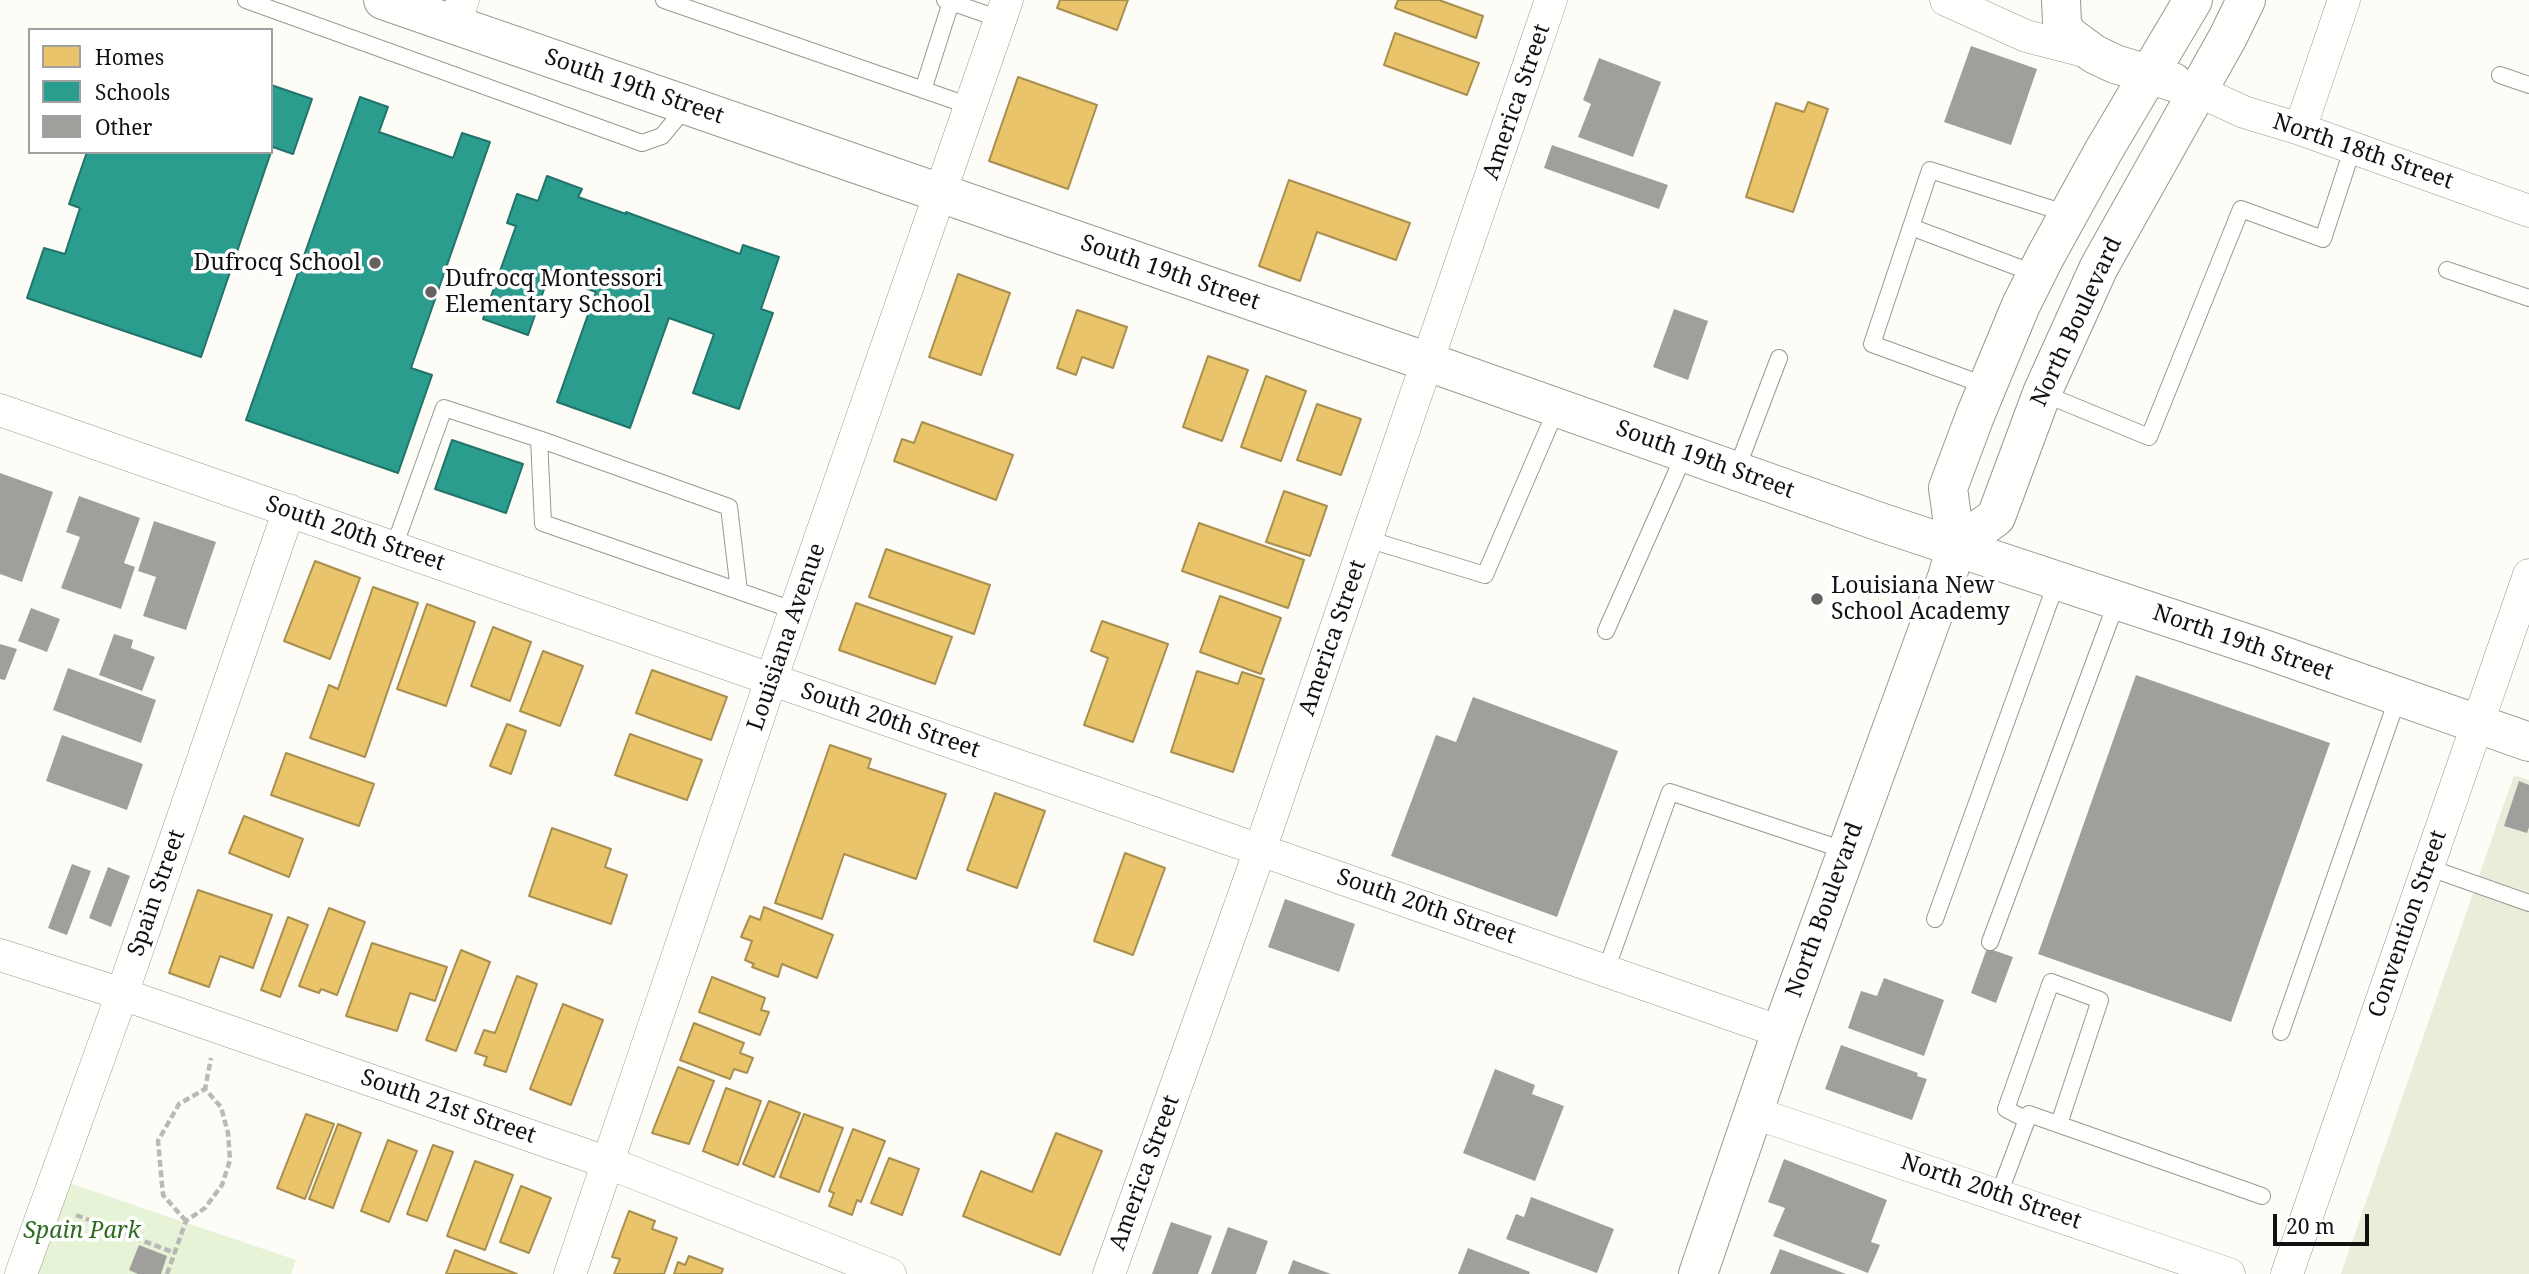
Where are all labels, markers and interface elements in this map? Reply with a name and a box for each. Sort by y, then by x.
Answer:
street label: America Street [1477,21,1557,183]
legend [28,28,273,154]
text: Homes [95,43,164,71]
street label: South 19th Street [541,43,727,131]
text: Schools [95,78,170,106]
street label: North 18th Street [2269,108,2457,196]
text: Other [95,113,152,141]
street label: South 19th Street [1077,229,1263,317]
street label: North Boulevard [2026,233,2128,411]
place label: Dufrocq School [194,249,361,277]
marker: Dufrocq School [367,255,383,271]
place label: Dufrocq Montessori Elementary School [445,265,663,319]
marker: Dufrocq Montessori Elementary School [423,284,439,300]
street label: South 19th Street [1612,415,1798,505]
street label: South 20th Street [262,490,448,578]
street label: Louisiana Avenue [742,540,832,734]
street label: America Street [1293,557,1373,719]
place label: Louisiana New School Academy [1831,572,2010,626]
marker: Louisiana New School Academy [1809,591,1825,607]
street label: North 19th Street [2149,599,2337,687]
street label: South 20th Street [797,677,983,765]
street label: North Boulevard [1781,819,1869,1001]
street label: Spain Street [122,826,192,960]
street label: Convention Street [2363,827,2453,1021]
street label: South 20th Street [1333,863,1519,951]
street label: South 21st Street [357,1064,539,1150]
street label: America Street [1104,1092,1186,1254]
street label: North 20th Street [1897,1148,2085,1236]
scale bar [2277,1200,2373,1244]
text: 20 m [2286,1212,2335,1240]
park label: Spain Park [23,1217,141,1245]

